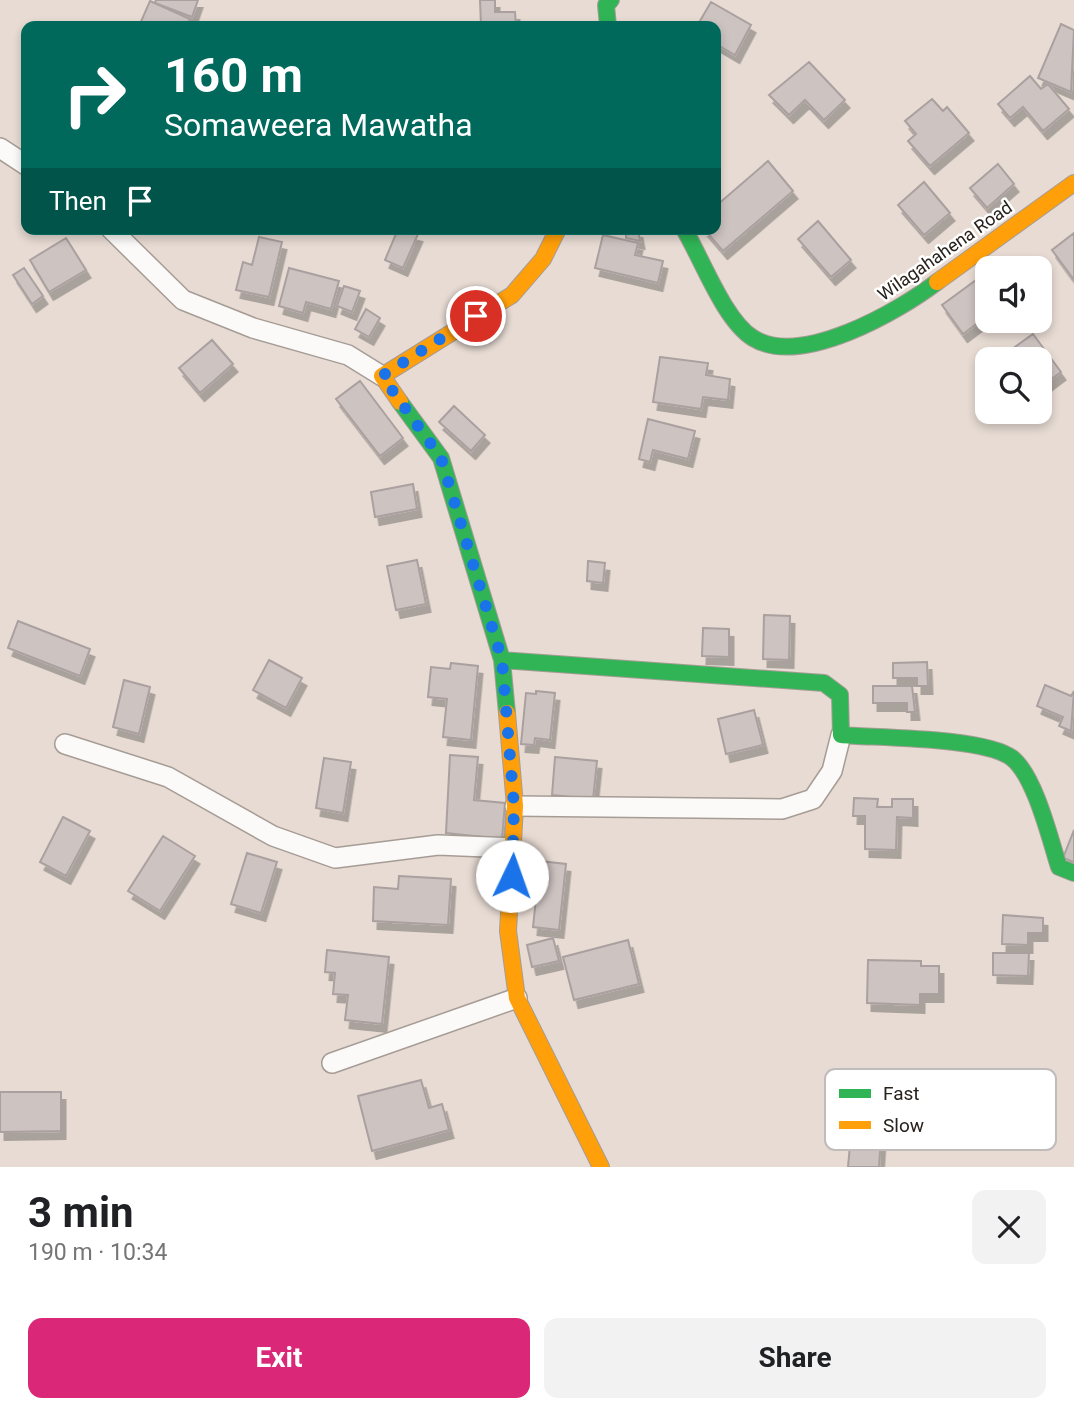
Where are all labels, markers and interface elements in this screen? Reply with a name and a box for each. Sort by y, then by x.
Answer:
text: 160 m [164,47,303,104]
icon: right [49,49,140,140]
text: Somaweera Mawatha [164,106,473,144]
icon: arrive [121,182,159,220]
text: Then [49,186,107,216]
street label: Wilagahahena Road [874,196,1016,305]
map controls [975,256,1052,424]
button: sound [975,256,1052,333]
pin [446,286,506,346]
icon: arrive [457,297,495,335]
button: search [975,347,1052,424]
position arrow [475,839,549,913]
legend [825,1069,1056,1150]
text: Fast [883,1082,920,1105]
text: Slow [883,1114,924,1137]
text: 3 min [28,1188,134,1237]
button: close [972,1190,1046,1264]
text: 190 m · 10:34 [28,1239,167,1266]
button: Exit [28,1318,530,1398]
button: Share [544,1318,1046,1398]

